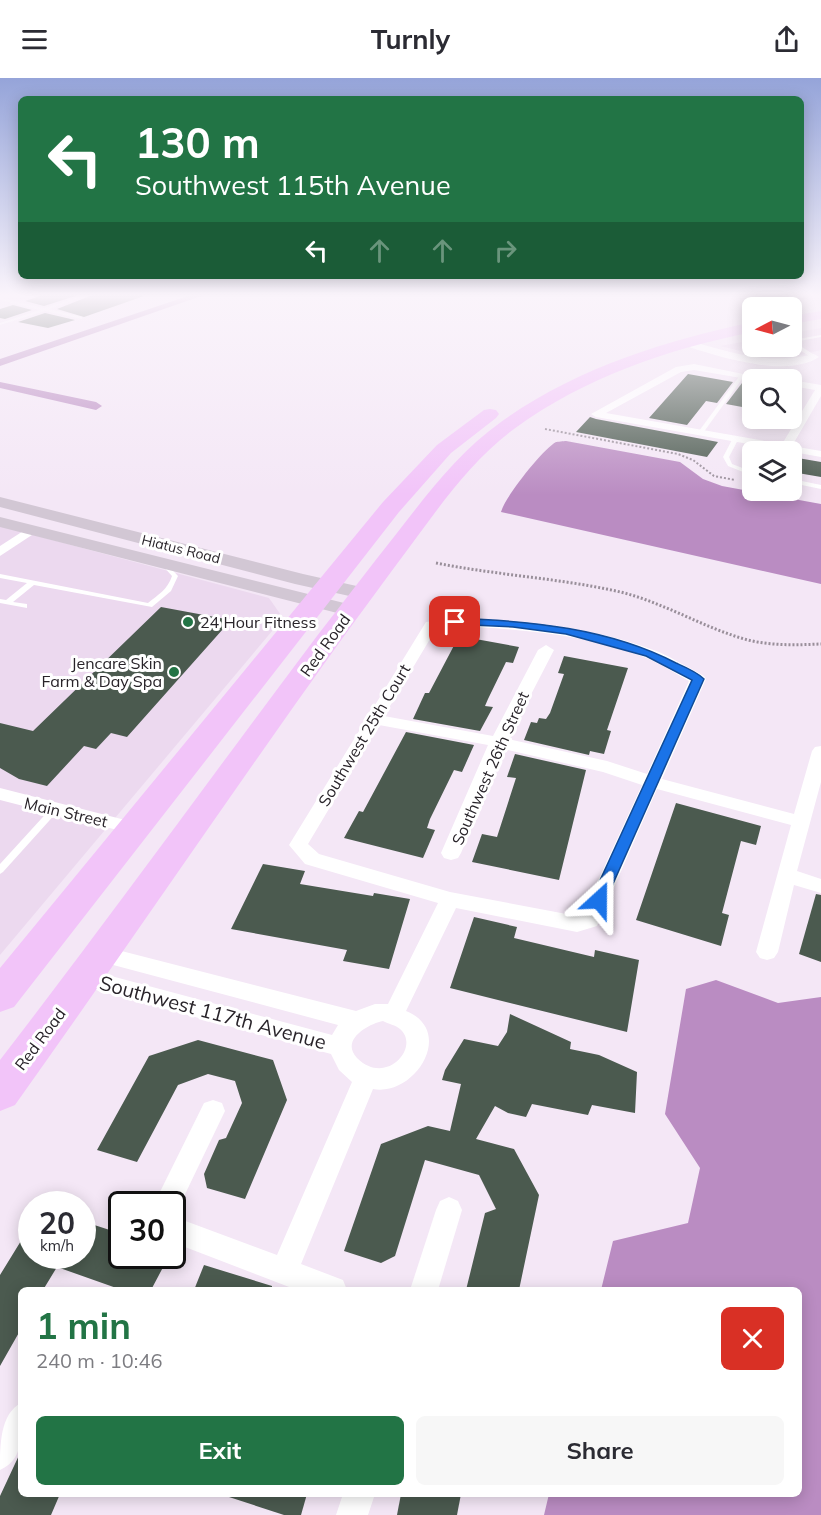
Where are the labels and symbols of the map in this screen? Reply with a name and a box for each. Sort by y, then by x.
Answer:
north arrow [742,297,802,357]
street label: Hiatus Road [140,531,222,567]
pin [429,596,480,647]
street label: Red Road [296,610,354,680]
place label: 24 Hour Fitness [200,612,316,632]
marker: 24 Hour Fitness [181,615,195,629]
place label: Jencare Skin Farm & Day Spa [41,653,162,691]
street label: Southwest 25th Court [314,660,415,810]
marker: Jencare Skin Farm & Day Spa [167,665,181,679]
street label: Southwest 26th Street [447,688,533,848]
street label: Main Street [22,793,110,831]
position arrow [567,868,631,932]
street label: Southwest 117th Avenue [97,970,329,1054]
street label: Red Road [10,1004,70,1074]
speed limit sign: 30 [108,1191,186,1269]

